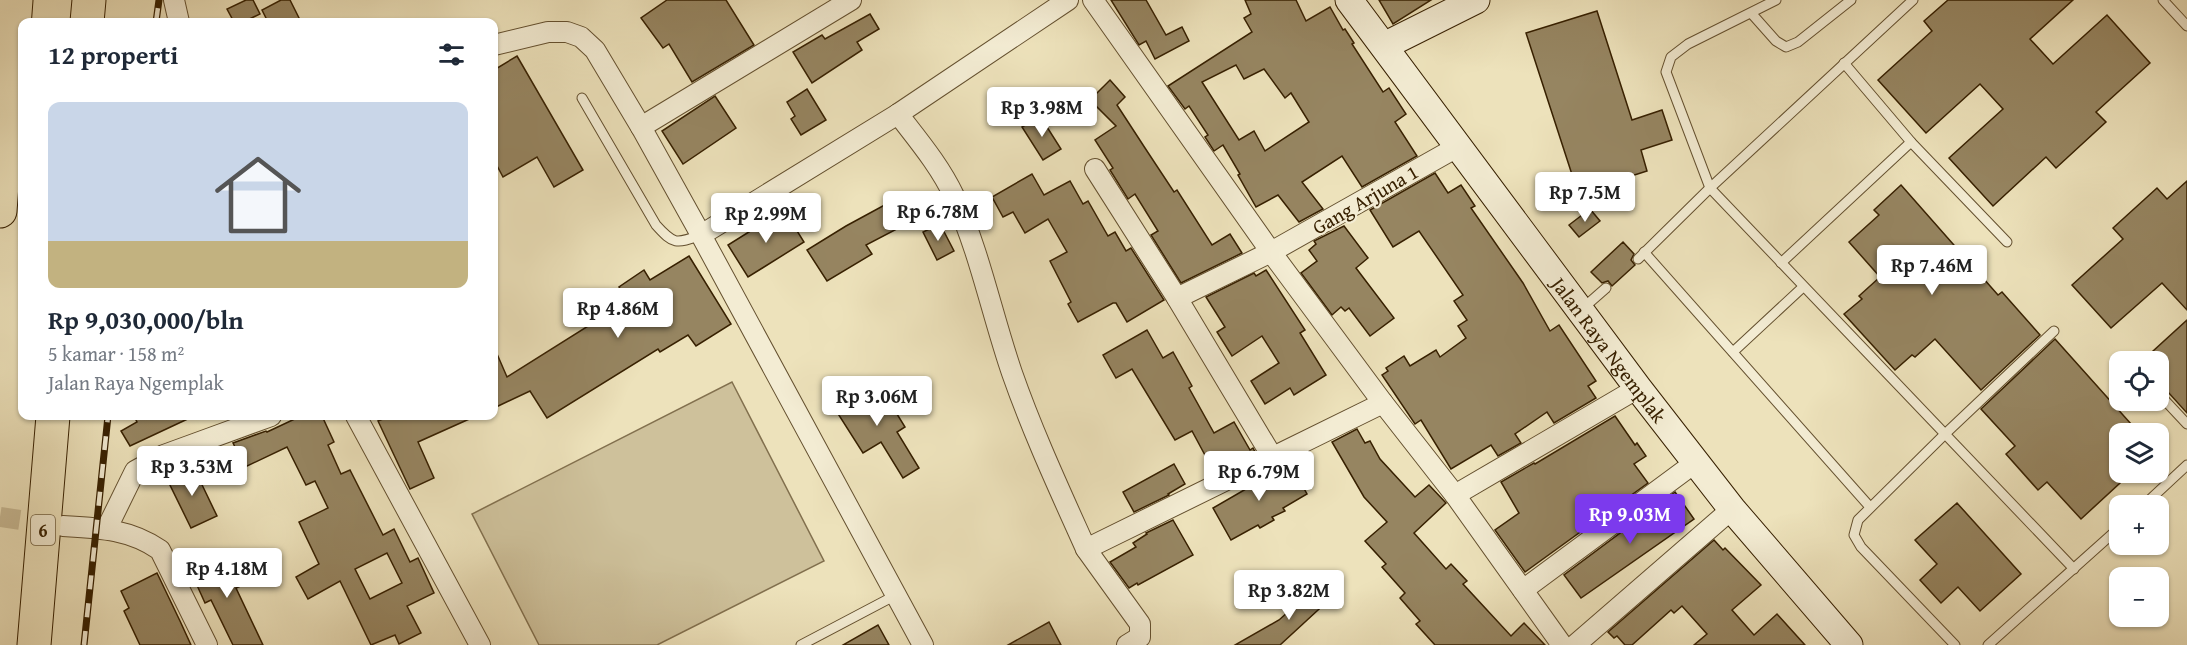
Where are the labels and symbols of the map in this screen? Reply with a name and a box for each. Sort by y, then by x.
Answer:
pin: Rp 3.98M [980,87,1104,138]
street label: Gang Arjuna 1 [1307,157,1423,241]
pin: Rp 7.5M [1530,172,1640,223]
pin: Rp 6.78M [876,191,1000,242]
pin: Rp 2.99M [704,193,828,244]
pin: Rp 7.46M [1870,245,1994,296]
street label: Jalan Raya Ngemplak [1544,268,1675,429]
pin: Rp 4.86M [556,288,680,339]
pin: Rp 3.06M [815,376,939,427]
pin: Rp 3.53M [130,446,254,497]
pin: Rp 6.79M [1197,451,1321,502]
pin: Rp 9.03M [1568,494,1692,545]
road number: 6 [31,515,55,545]
pin: Rp 4.18M [165,548,289,599]
pin: Rp 3.82M [1227,570,1351,621]

